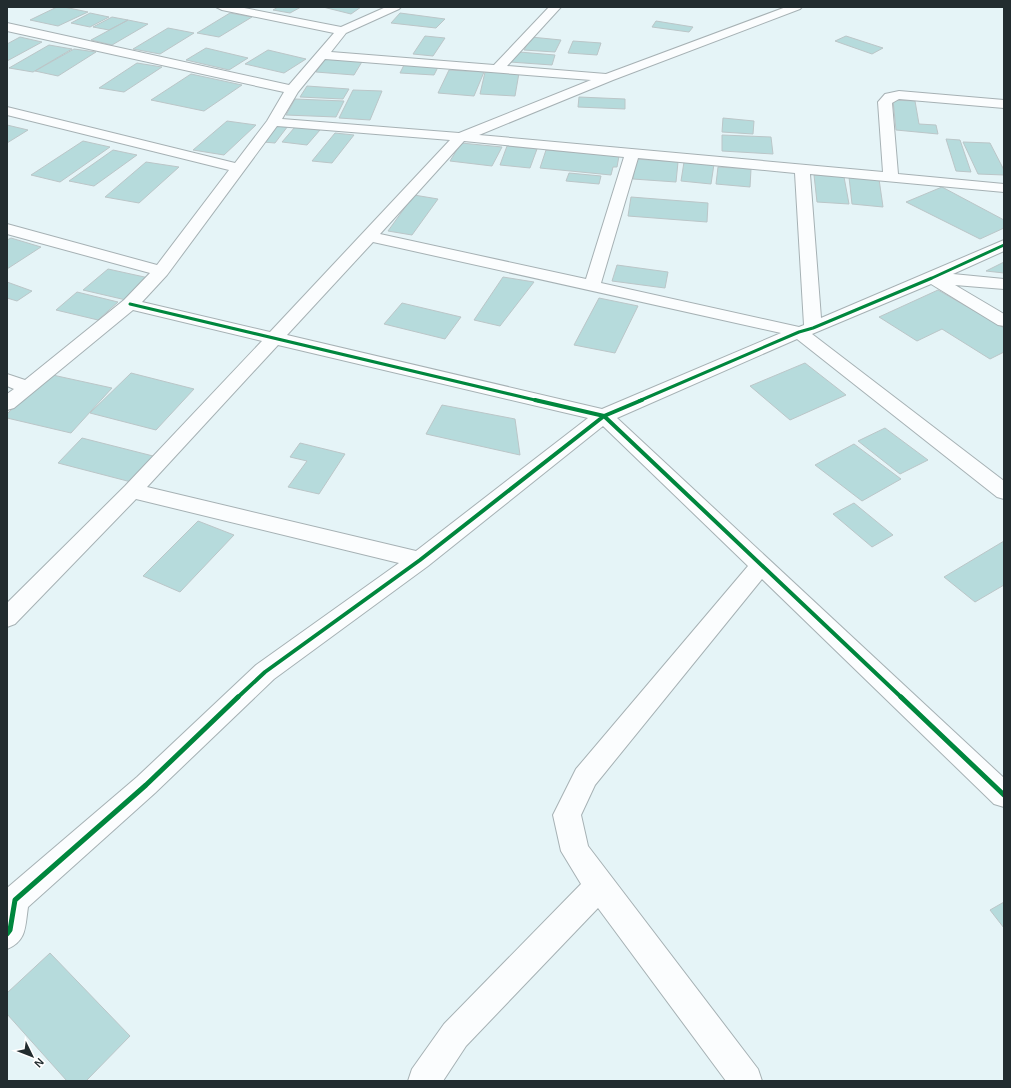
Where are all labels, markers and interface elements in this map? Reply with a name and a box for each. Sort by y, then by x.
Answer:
north arrow [12,1036,52,1076]
text: N [32,1056,46,1070]

